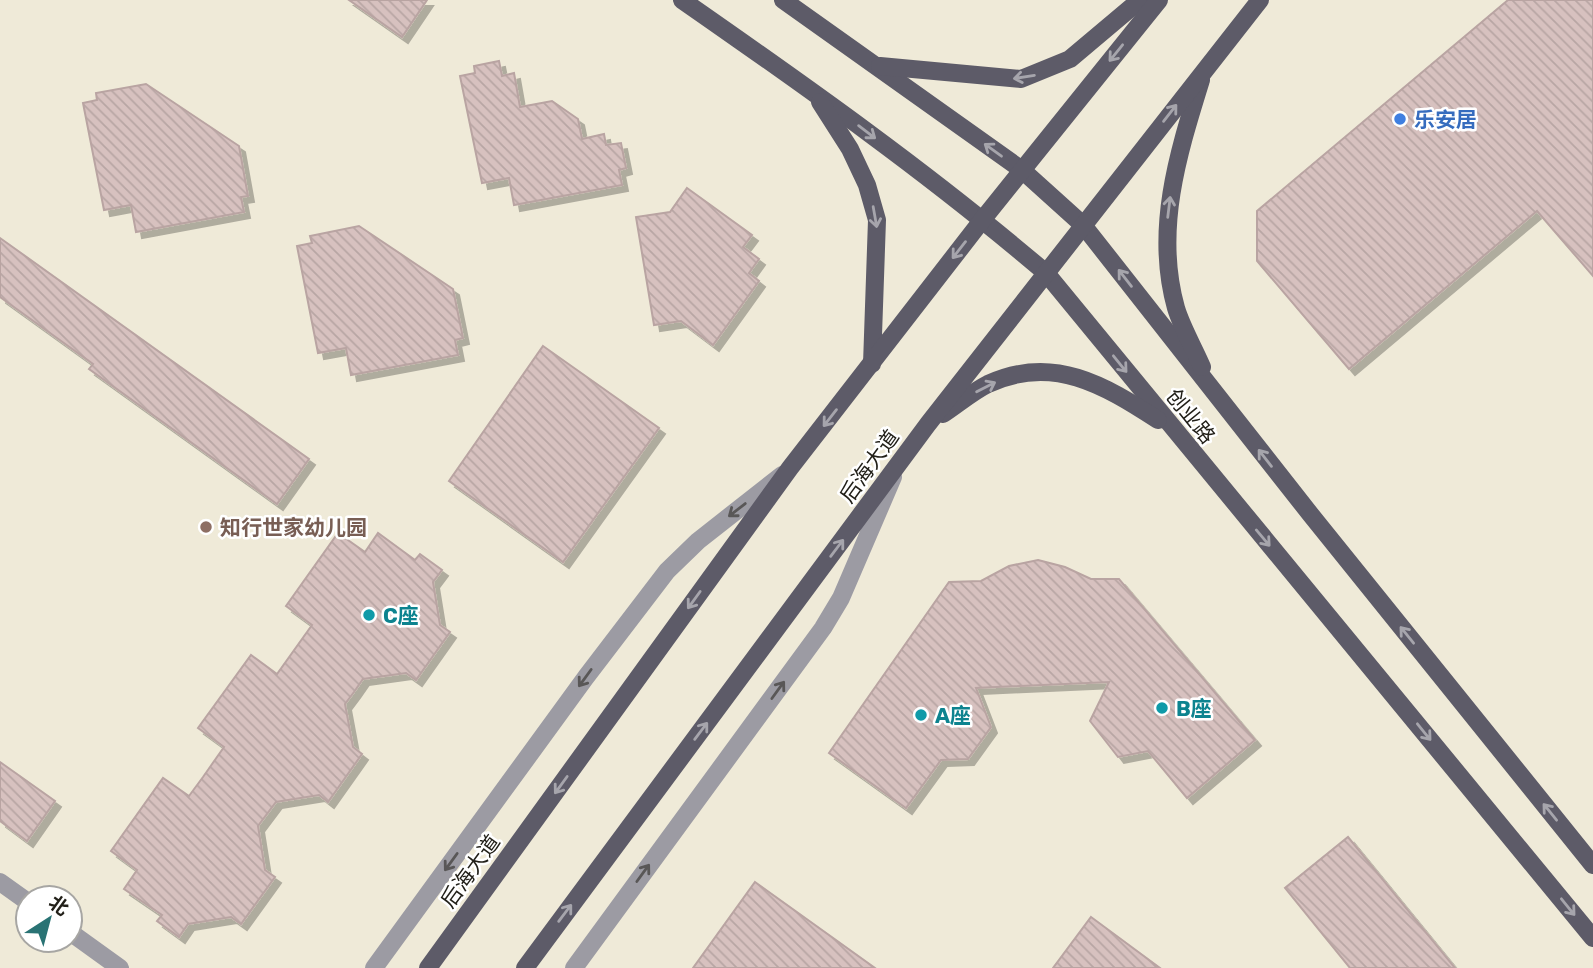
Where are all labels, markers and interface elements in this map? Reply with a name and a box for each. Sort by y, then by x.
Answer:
one-way arrow [1109,44,1124,62]
one-way arrow [1013,71,1036,84]
one-way arrow [1162,104,1177,123]
place label: 乐安居 [1414,107,1477,132]
marker: 乐安居 [1392,111,1408,127]
one-way arrow [857,125,876,139]
one-way arrow [984,142,1003,157]
one-way arrow [1163,196,1176,219]
one-way arrow [869,205,882,228]
one-way arrow [951,240,966,259]
one-way arrow [1117,269,1132,288]
one-way arrow [1112,354,1127,373]
one-way arrow [975,380,995,394]
street label: 创业路 [1161,384,1221,448]
one-way arrow [822,408,837,426]
street label: 后海大道 [834,425,904,507]
one-way arrow [1257,449,1273,467]
one-way arrow [728,503,747,518]
place label: 知行世家幼儿园 [220,515,367,540]
marker: 知行世家幼儿园 [198,519,214,535]
one-way arrow [1255,528,1271,546]
one-way arrow [829,539,844,558]
one-way arrow [687,591,702,609]
place label: C座 [383,603,419,628]
marker: C座 [361,607,377,623]
one-way arrow [1400,627,1415,645]
one-way arrow [578,668,592,687]
one-way arrow [770,681,785,700]
place label: B座 [1176,696,1212,721]
marker: B座 [1154,700,1170,716]
place label: A座 [935,703,971,728]
marker: A座 [913,707,929,723]
one-way arrow [693,721,708,740]
one-way arrow [1416,722,1431,740]
one-way arrow [554,775,568,794]
one-way arrow [1542,804,1558,822]
street label: 后海大道 [435,830,505,912]
one-way arrow [444,852,458,871]
one-way arrow [635,864,650,883]
north arrow [14,884,84,954]
text: 北 [44,891,73,921]
one-way arrow [1560,898,1576,916]
one-way arrow [558,904,573,923]

